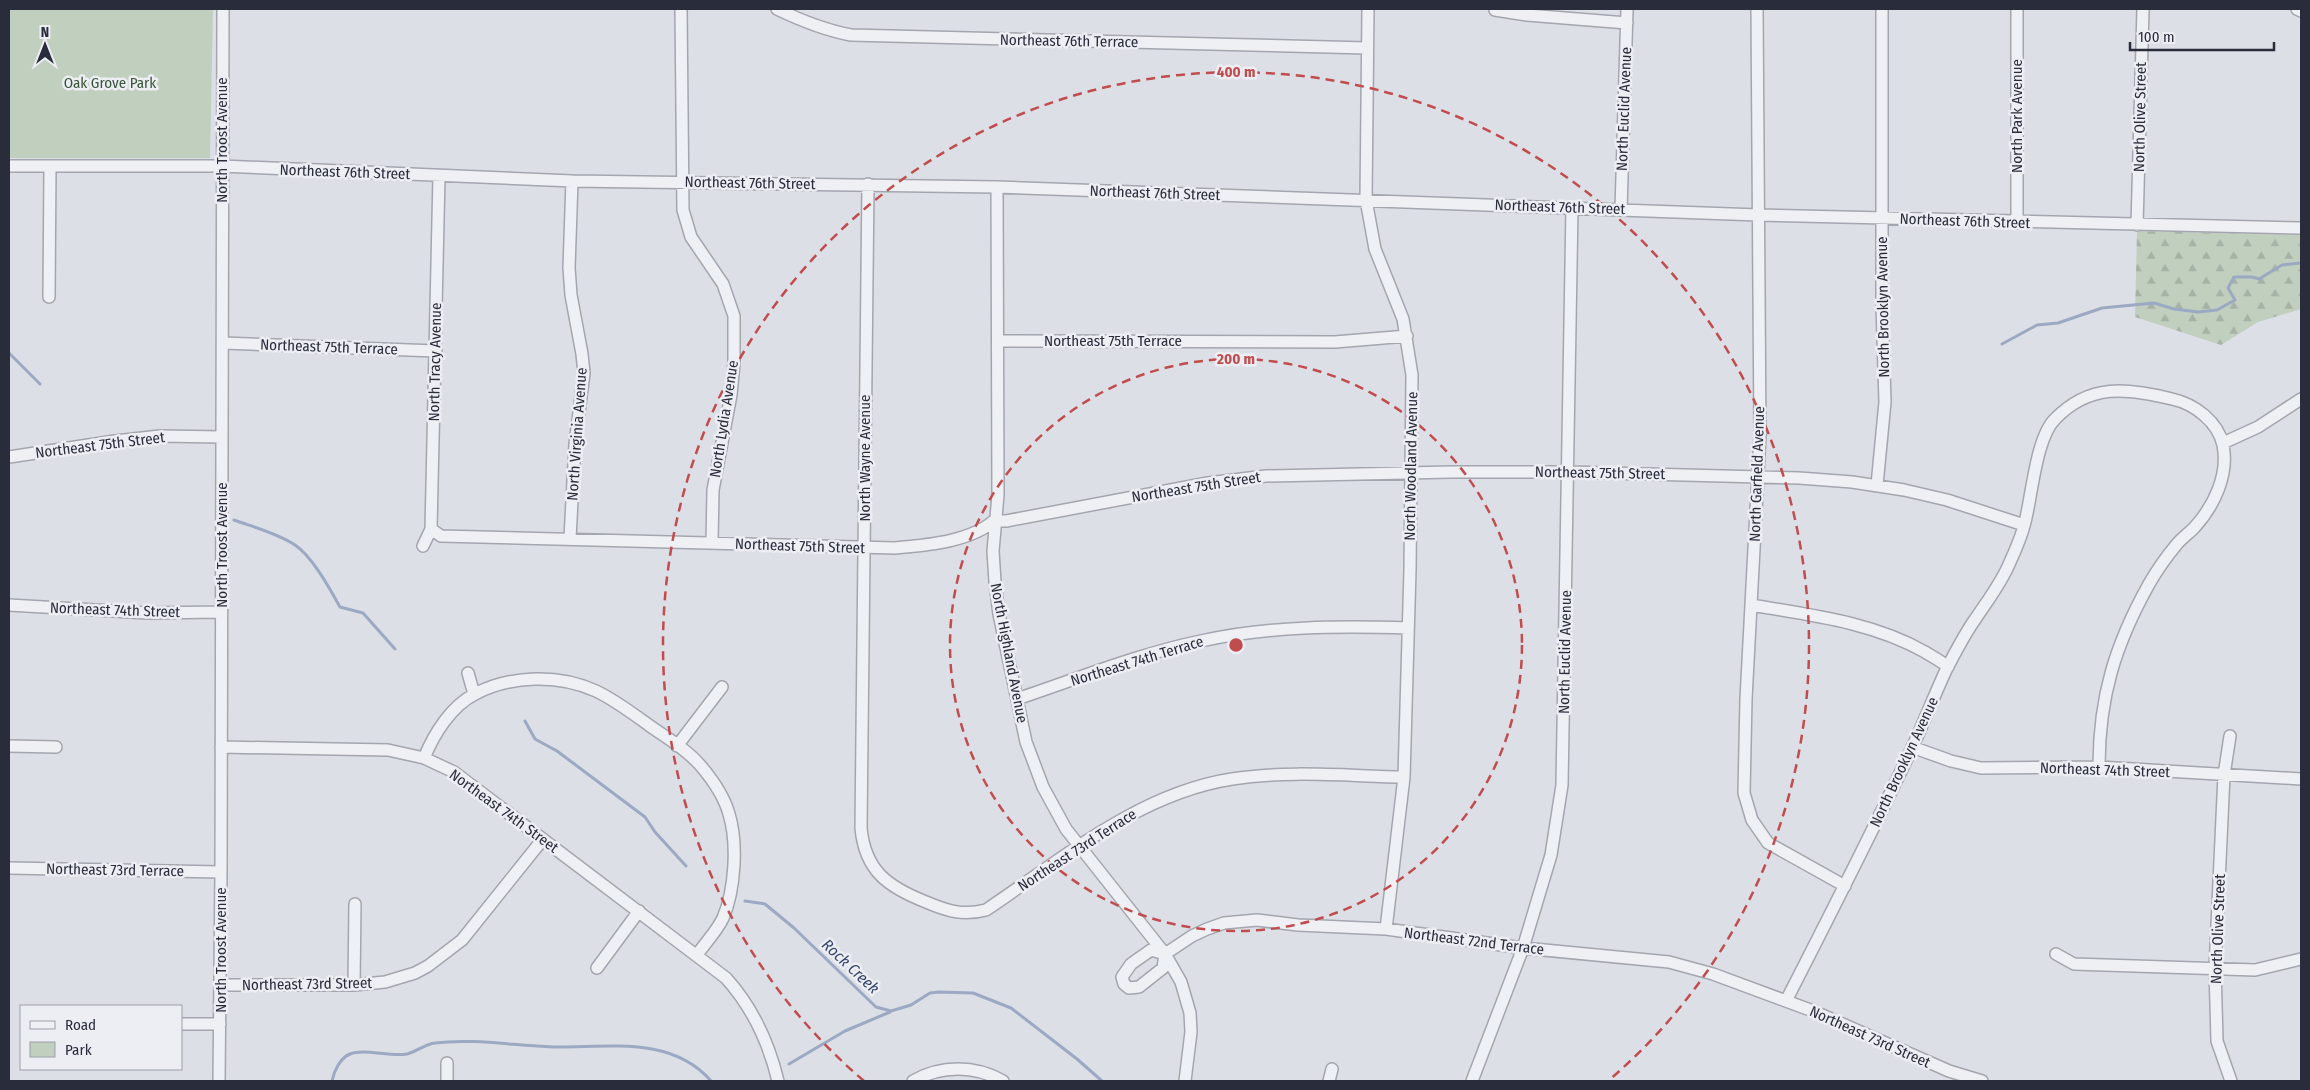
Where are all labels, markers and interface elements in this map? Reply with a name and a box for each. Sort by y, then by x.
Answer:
north arrow [20,20,70,70]
scale bar [2130,20,2274,52]
text: N [41,24,49,41]
text: 100 m [2138,28,2175,46]
street label: Northeast 76th Terrace [1000,31,1138,51]
street label: North Euclid Avenue [1613,47,1635,171]
street label: North Park Avenue [2008,59,2026,173]
street label: North Olive Street [2130,62,2150,172]
text: 400 m [1217,63,1255,81]
park label: Oak Grove Park [64,74,156,92]
street label: North Troost Avenue [213,77,231,203]
street label: Northeast 76th Street [279,161,411,183]
street label: Northeast 76th Street [684,173,816,193]
street label: Northeast 76th Street [1089,182,1221,204]
street label: Northeast 76th Street [1494,196,1626,218]
street label: Northeast 76th Street [1899,210,2031,232]
street label: North Brooklyn Avenue [1873,236,1893,378]
street label: North Tracy Avenue [425,302,445,422]
street label: Northeast 75th Terrace [1044,332,1182,350]
street label: Northeast 75th Terrace [260,336,398,358]
text: 200 m [1216,350,1255,368]
street label: North Lydia Avenue [706,359,742,479]
street label: North Virginia Avenue [563,367,591,501]
street label: North Woodland Avenue [1401,391,1421,541]
street label: North Wayne Avenue [856,394,874,522]
street label: North Garfield Avenue [1746,406,1768,542]
street label: Northeast 75th Street [34,428,166,462]
street label: Northeast 75th Street [1535,463,1665,483]
street label: Northeast 75th Street [1130,468,1262,506]
street label: North Troost Avenue [213,482,231,608]
street label: Northeast 75th Street [735,535,865,557]
street label: North Highland Avenue [987,582,1031,724]
street label: North Euclid Avenue [1555,590,1575,714]
street label: Northeast 74th Street [49,599,181,621]
street label: Northeast 74th Terrace [1068,632,1206,690]
centre of rings [1227,636,1245,654]
street label: North Brooklyn Avenue [1866,694,1942,830]
street label: Northeast 74th Street [2039,759,2171,781]
street label: Northeast 74th Street [446,765,562,857]
street label: Northeast 73rd Terrace [1014,805,1140,895]
street label: Northeast 73rd Terrace [46,860,184,880]
street label: North Olive Street [2207,874,2229,984]
street label: North Troost Avenue [212,887,230,1013]
street label: Northeast 72nd Terrace [1403,923,1545,959]
water label: Rock Creek [818,935,883,998]
street label: Northeast 73rd Street [242,974,372,994]
street label: Northeast 73rd Street [1807,1002,1933,1072]
legend [20,1005,182,1070]
text: Road [65,1016,96,1034]
text: Park [65,1041,92,1059]

